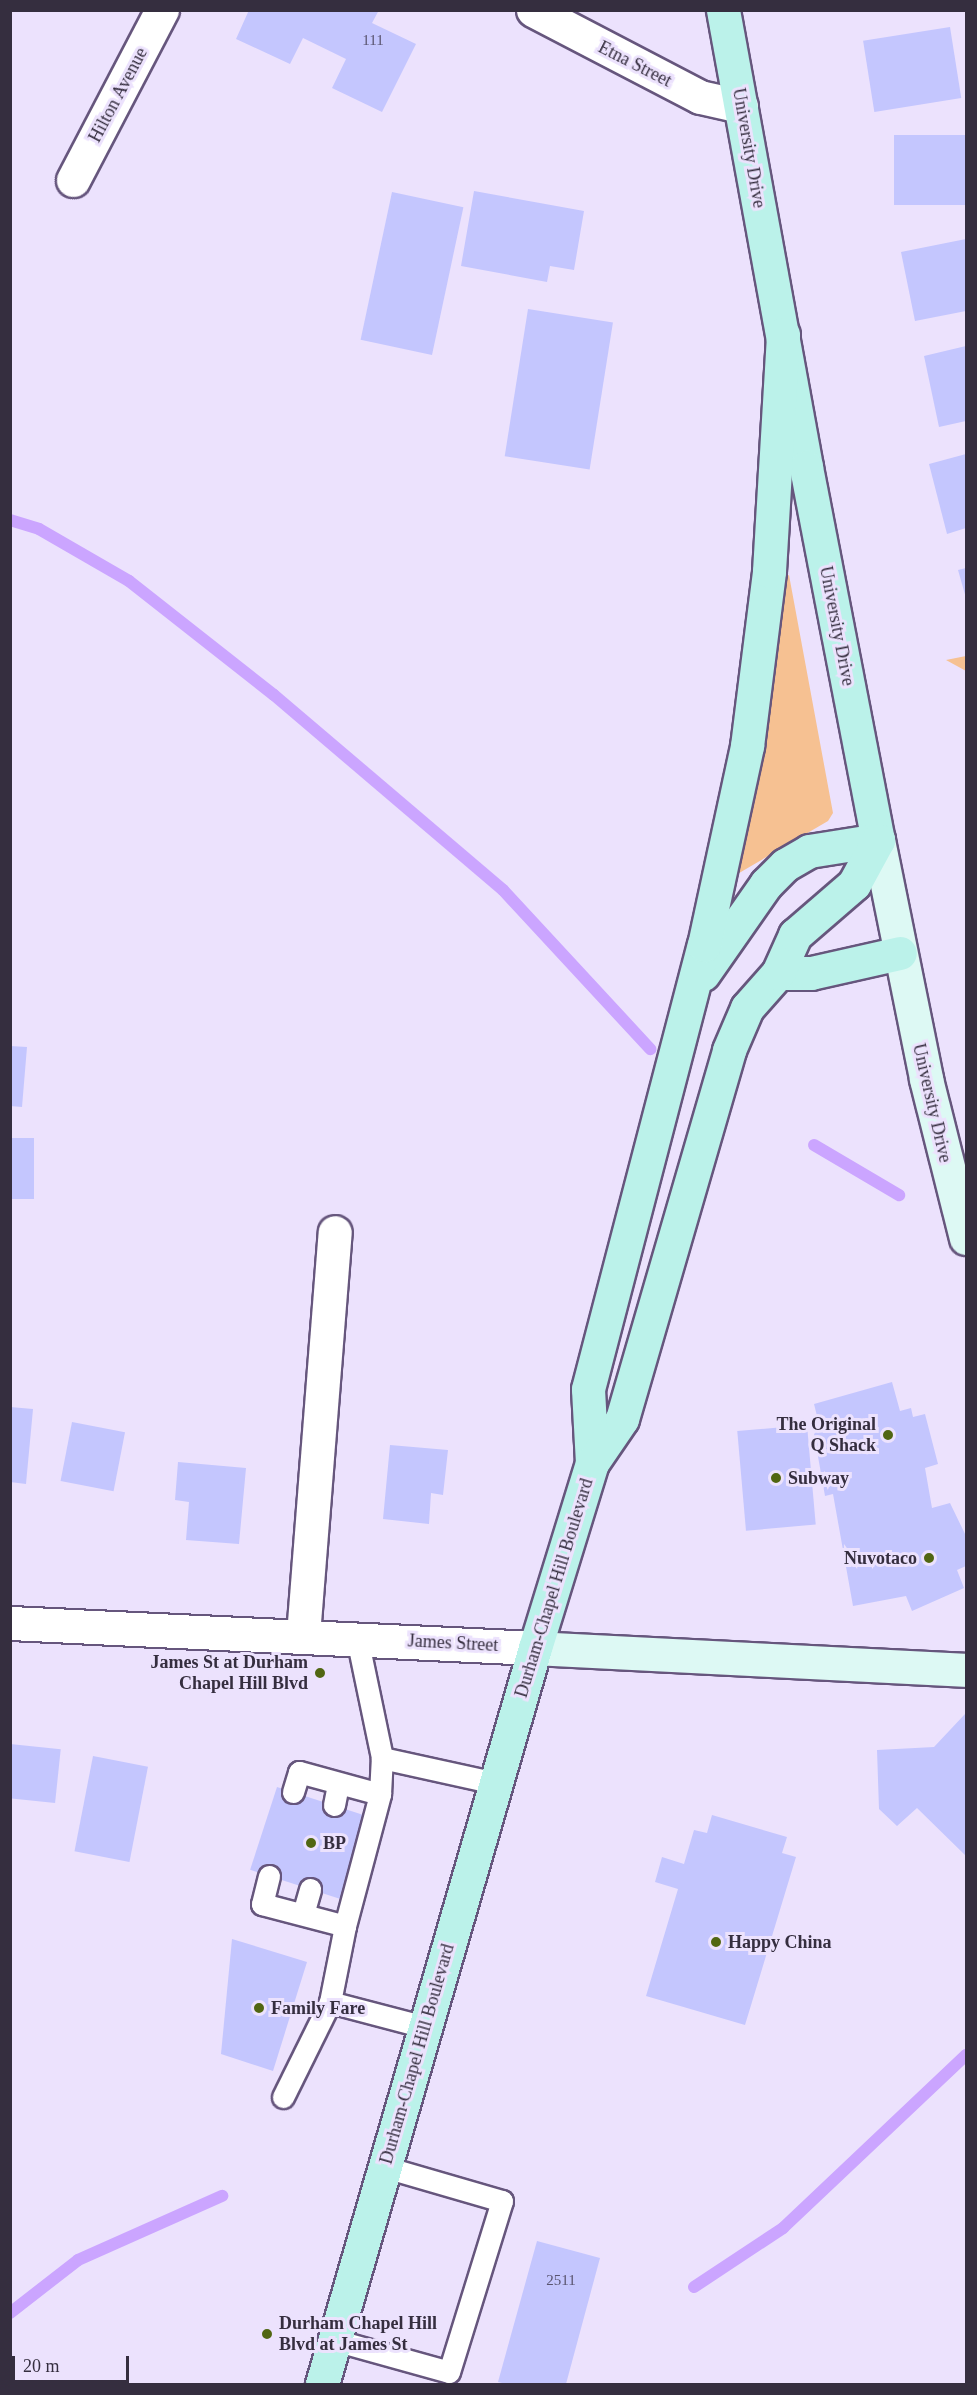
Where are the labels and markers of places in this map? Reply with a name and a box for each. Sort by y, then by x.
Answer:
place label: The Original Q Shack [776,1414,876,1456]
marker: The Original Q Shack [881,1428,895,1442]
place label: Subway [788,1467,849,1489]
marker: Subway [769,1471,783,1485]
place label: Nuvotaco [844,1547,917,1569]
marker: Nuvotaco [922,1551,936,1565]
place label: James St at Durham Chapel Hill Blvd [151,1652,308,1694]
marker: James St at Durham Chapel Hill Blvd [313,1666,327,1680]
place label: BP [323,1832,346,1854]
marker: BP [304,1836,318,1850]
place label: Happy China [728,1931,832,1953]
marker: Happy China [709,1935,723,1949]
place label: Family Fare [271,1997,365,2019]
marker: Family Fare [252,2001,266,2015]
place label: Durham Chapel Hill Blvd at James St [279,2313,437,2356]
marker: Durham Chapel Hill Blvd at James St [260,2327,274,2341]

